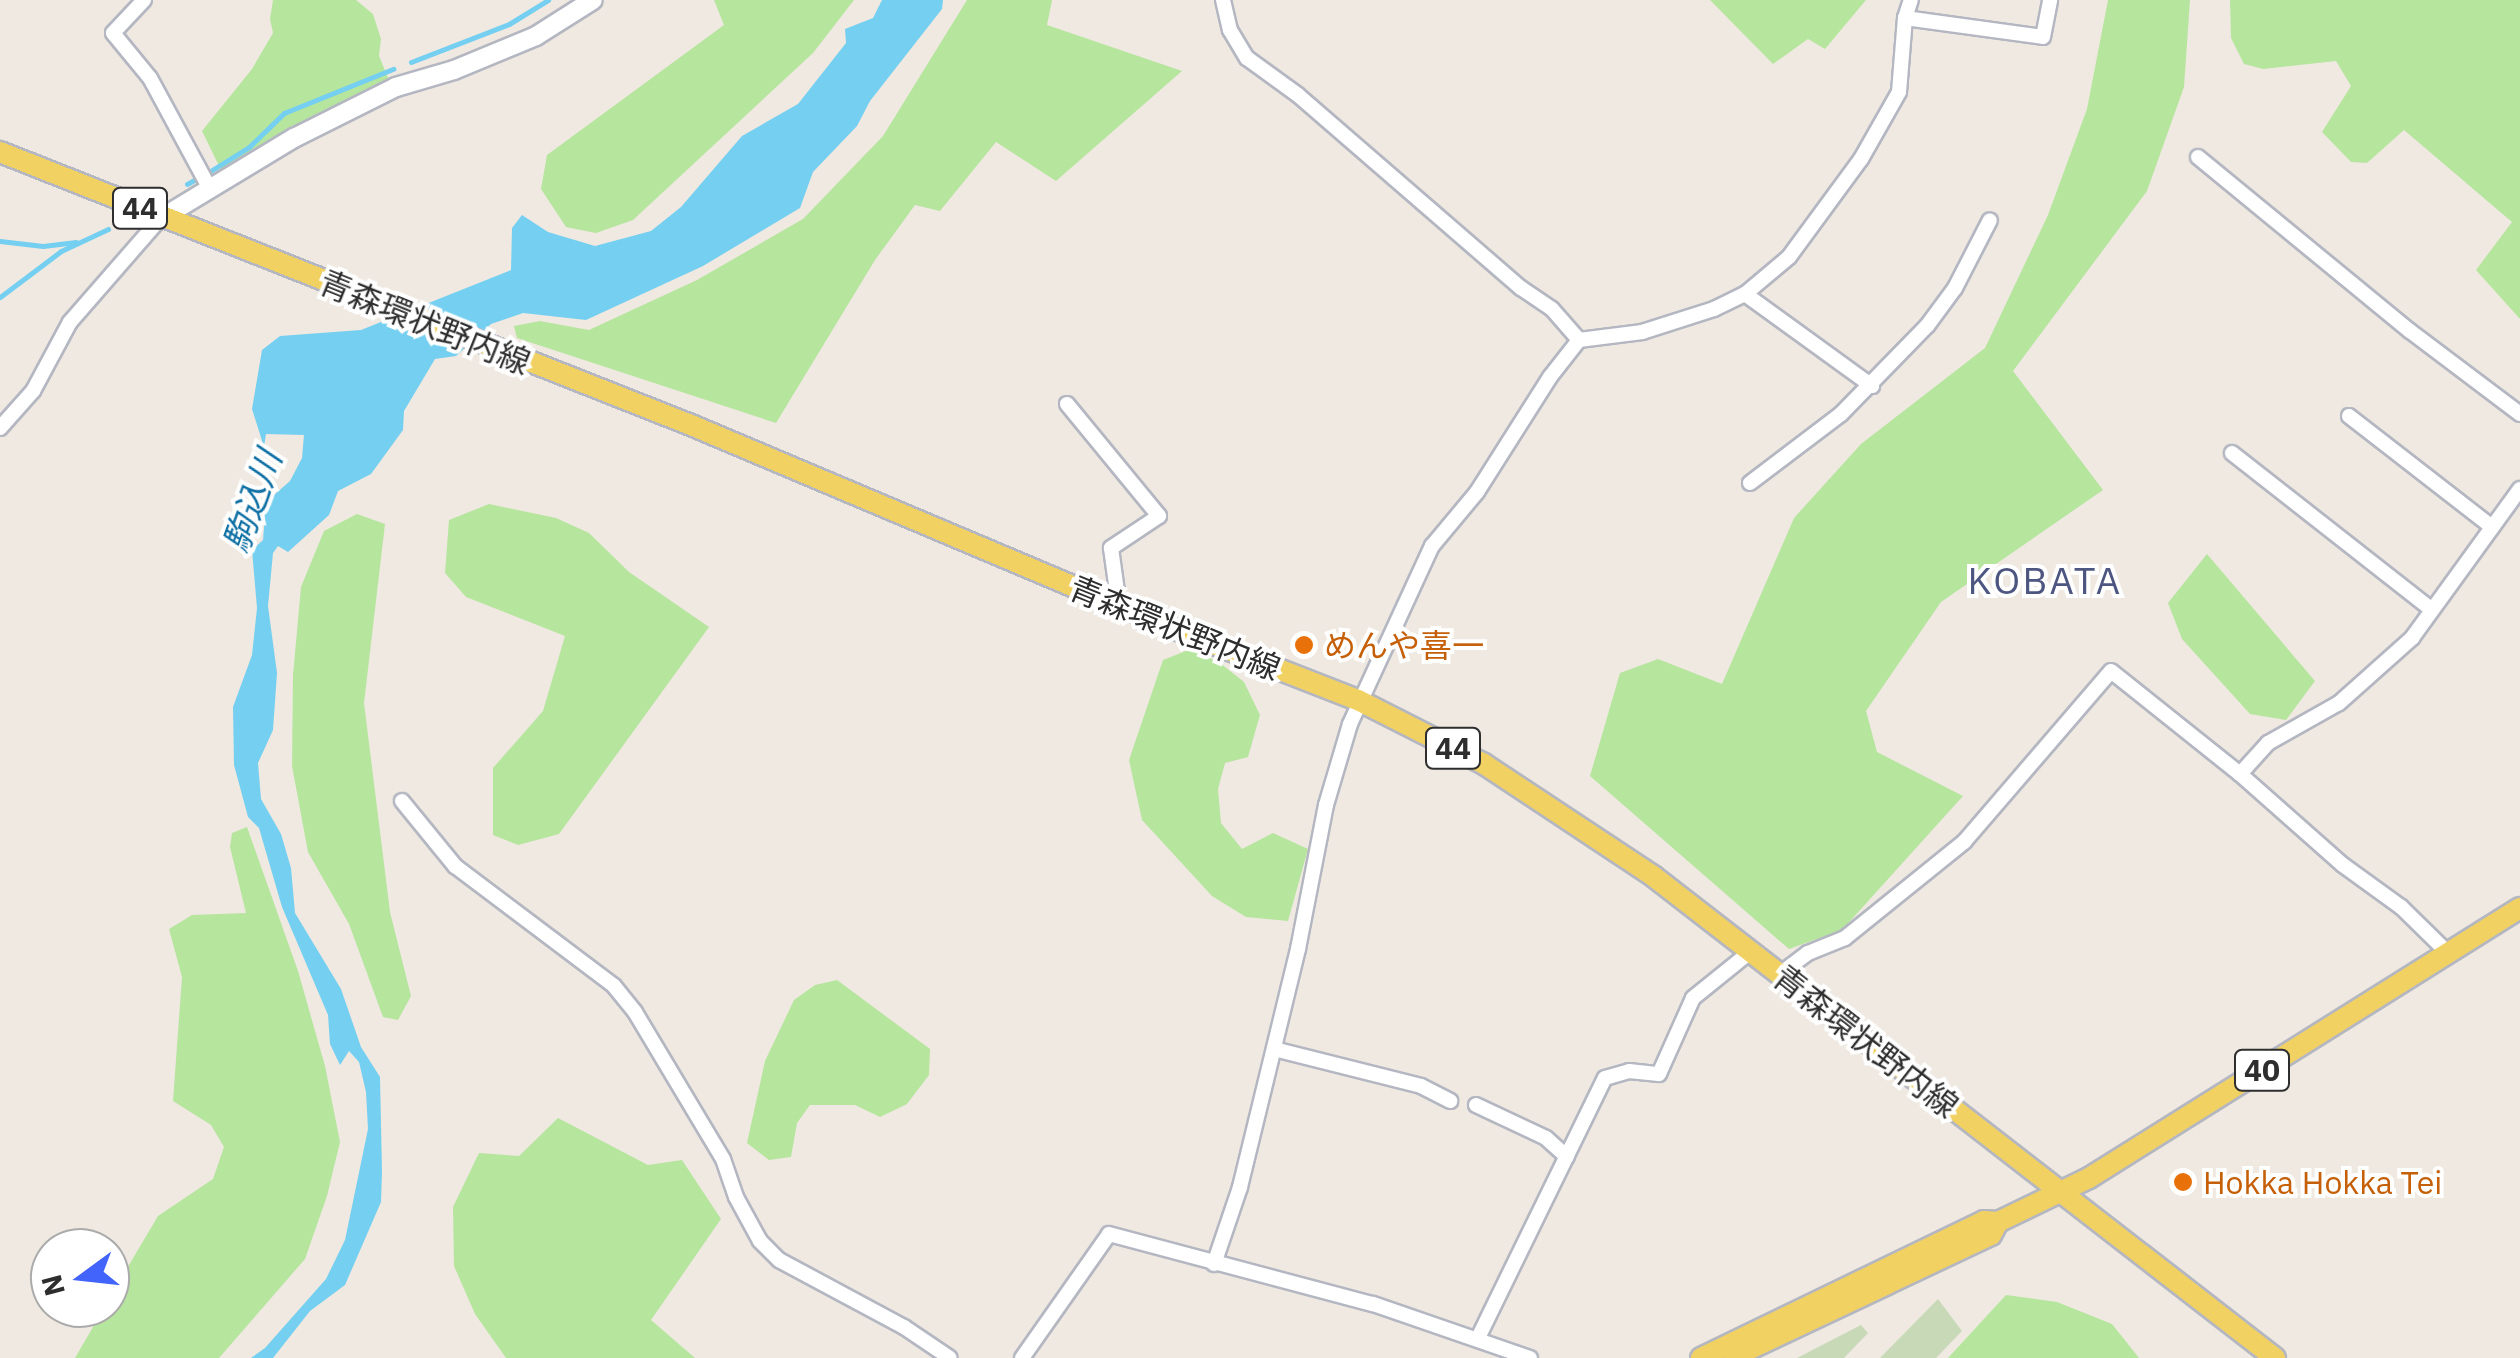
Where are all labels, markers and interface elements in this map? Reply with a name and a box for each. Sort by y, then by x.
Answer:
road number: 44 [110,183,170,233]
street label: 青森環状野内線 [314,262,536,382]
water label: 駒込川 [214,444,290,558]
district label: KOBATA [1968,557,2122,603]
street label: 青森環状野内線 [1064,568,1286,688]
place label: めんや喜一 [1324,626,1484,664]
marker: めんや喜一 [1293,634,1315,656]
road number: 44 [1423,723,1483,773]
street label: 青森環状野内線 [1766,957,1966,1125]
road number: 40 [2232,1045,2292,1095]
place label: Hokka Hokka Tei [2203,1163,2442,1201]
marker: Hokka Hokka Tei [2172,1171,2194,1193]
north arrow [30,1228,130,1328]
text: N [32,1271,73,1300]

